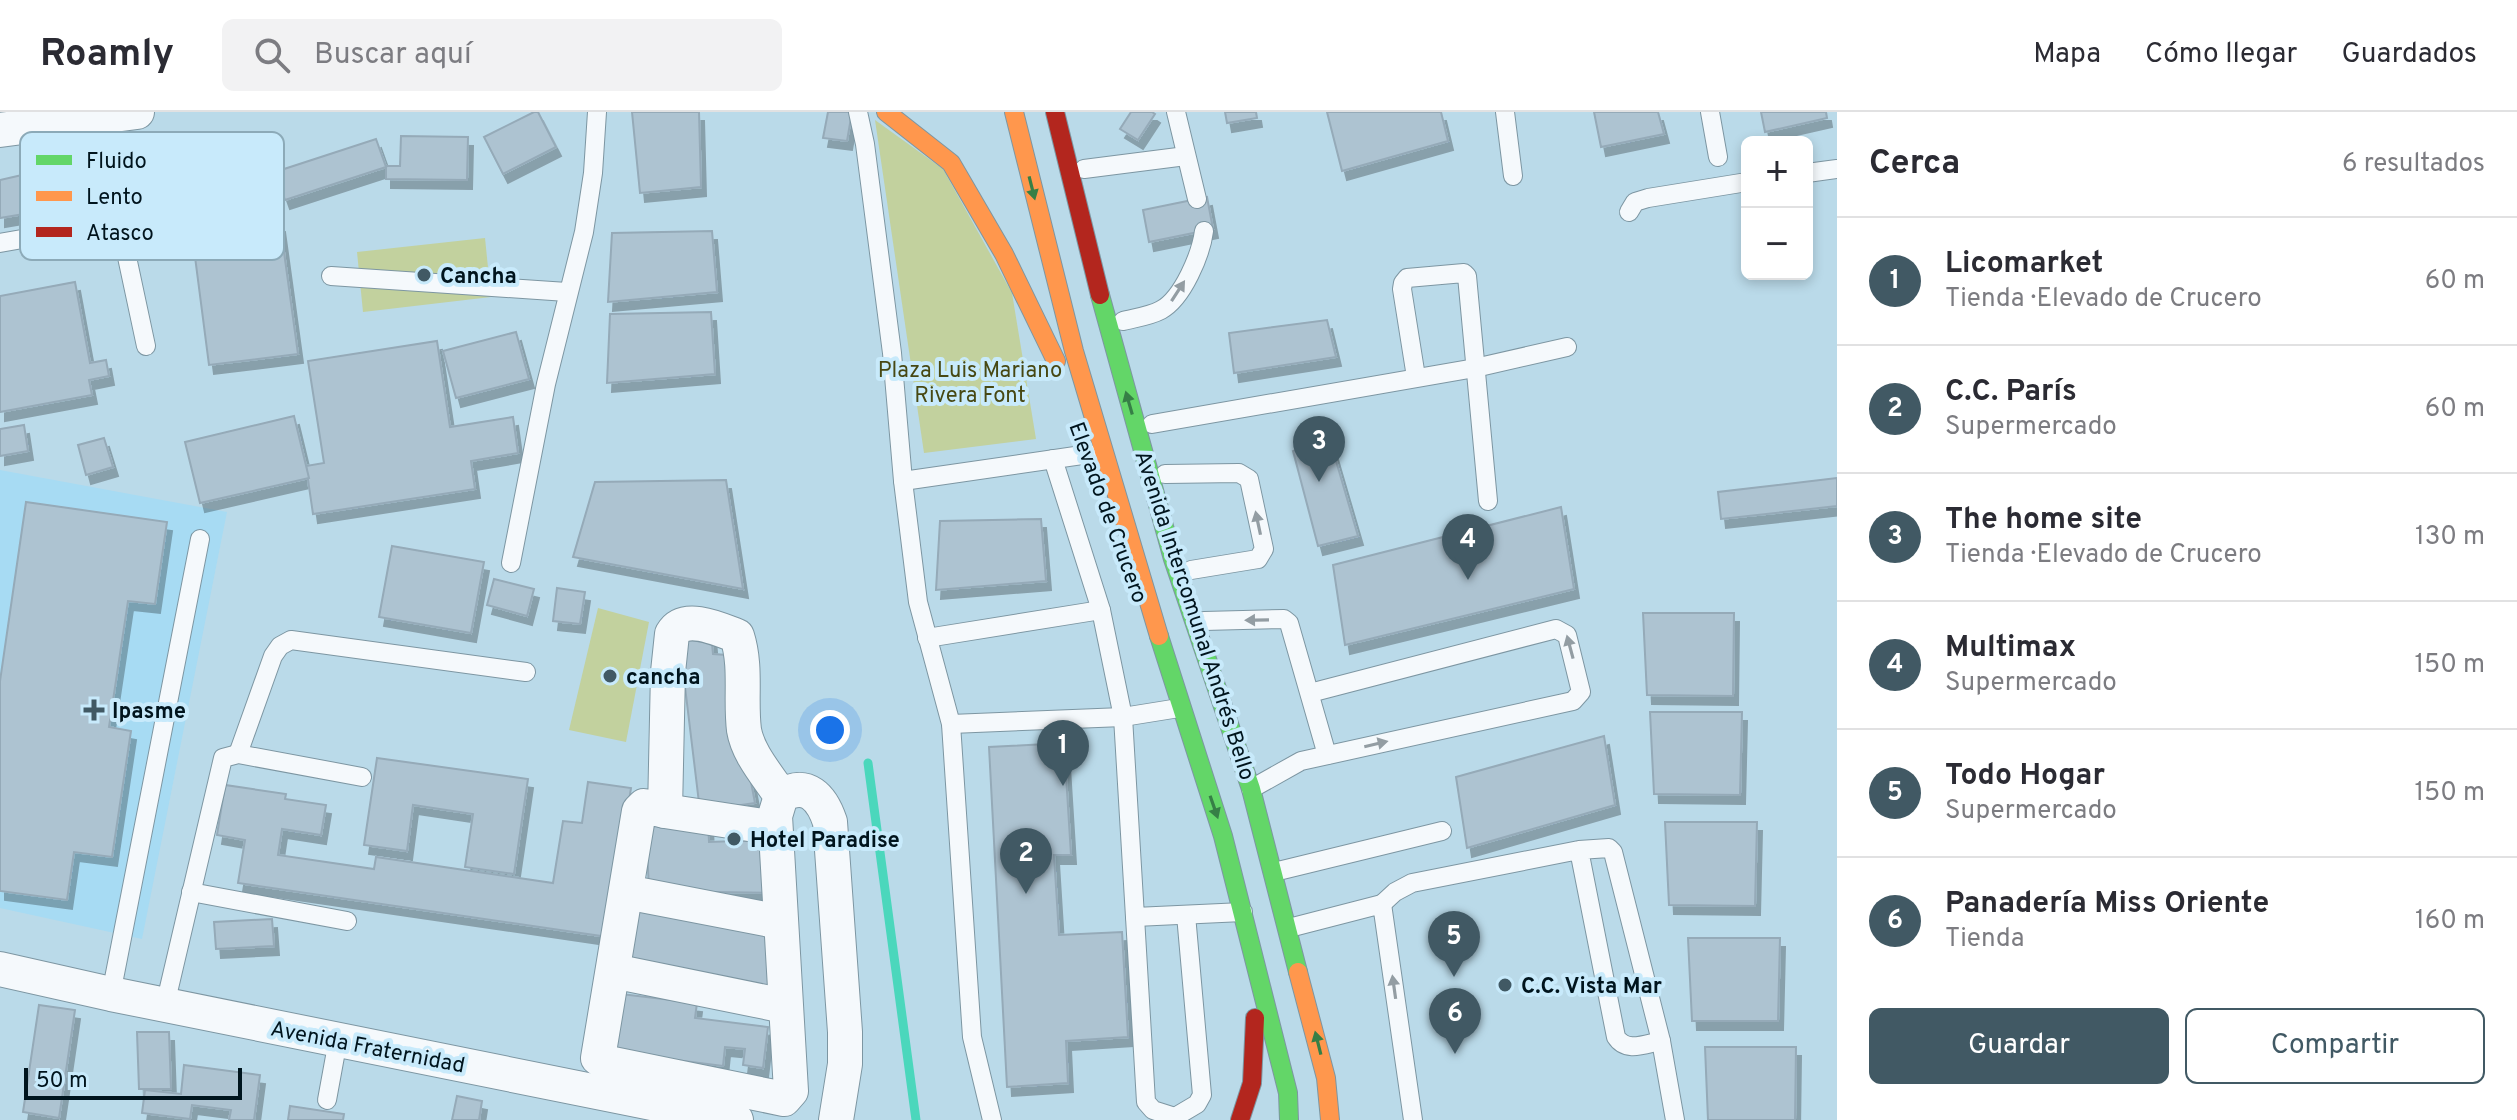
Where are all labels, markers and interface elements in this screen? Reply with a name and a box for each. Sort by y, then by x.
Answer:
search box [222,19,782,91]
text: Roamly [40,31,174,80]
icon: search [250,33,294,77]
text: Buscar aquí [314,37,472,74]
text: Mapa [2033,37,2101,73]
text: Cómo llegar [2145,37,2297,73]
text: Guardados [2341,37,2477,73]
legend [20,132,284,260]
map controls [1741,136,1813,280]
button: + [1741,136,1813,208]
text: Cerca [1869,143,1960,186]
text: 6 resultados [2342,148,2485,181]
text: Fluido [86,149,147,176]
one-way arrow [1026,175,1038,200]
text: Lento [86,185,143,212]
button: − [1741,208,1813,280]
text: Atasco [86,221,154,248]
text: Licomarket [1945,246,2103,283]
place label: Cancha [440,264,517,291]
text: 1 [1890,265,1900,298]
text: 60 m [2425,265,2485,298]
marker: Cancha [415,266,433,284]
one-way arrow [1171,280,1186,301]
text: Tienda · Elevado de Crucero [1945,283,2262,316]
park label: Plaza Luis Mariano Rivera Font [878,358,1062,410]
text: C.C. París [1945,374,2077,411]
one-way arrow [1122,390,1135,414]
text: 2 [1887,393,1903,426]
text: 60 m [2425,393,2485,426]
text: Supermercado [1945,411,2117,444]
pin: 3 [1293,416,1345,482]
street label: Elevado de Crucero [1061,419,1152,607]
street label: Avenida Intercomunal Andrés Bello [1128,448,1260,784]
text: The home site [1945,502,2142,539]
one-way arrow [1252,511,1264,536]
pin: 4 [1442,514,1494,580]
text: 3 [1887,521,1903,554]
text: 130 m [2415,521,2485,554]
text: Tienda · Elevado de Crucero [1945,539,2262,572]
one-way arrow [1244,613,1269,626]
text: Multimax [1945,630,2076,667]
one-way arrow [1564,635,1576,660]
text: 4 [1887,649,1903,682]
text: 150 m [2414,649,2485,682]
place label: cancha [626,665,701,692]
marker: cancha [601,667,619,685]
text: Supermercado [1945,667,2117,700]
marker: Ipasme [83,699,105,721]
place label: Ipasme [112,699,186,726]
your location [810,710,850,750]
pin: 1 [1037,720,1089,786]
one-way arrow [1364,737,1389,750]
text: Todo Hogar [1945,758,2105,795]
text: 5 [1887,777,1903,810]
text: 150 m [2414,777,2485,810]
text: Supermercado [1945,795,2117,828]
one-way arrow [1208,796,1220,820]
place label: Hotel Paradise [750,828,900,855]
pin: 2 [1000,828,1052,894]
marker: Hotel Paradise [725,830,743,848]
text: Panadería Miss Oriente [1945,886,2269,923]
text: 6 [1887,905,1903,938]
text: 160 m [2415,905,2485,938]
pin: 5 [1428,911,1480,977]
text: Tienda [1945,923,2024,956]
place label: C.C. Vista Mar [1521,974,1662,1001]
one-way arrow [1387,975,1400,1000]
marker: C.C. Vista Mar [1496,976,1514,994]
pin: 6 [1429,988,1481,1054]
button: Guardar [1869,1008,2169,1084]
button: Compartir [2185,1008,2485,1084]
street label: Avenida Fraternidad [268,1016,467,1081]
one-way arrow [1311,1031,1323,1056]
scale bar [24,1064,242,1100]
text: 50 m [36,1068,88,1095]

